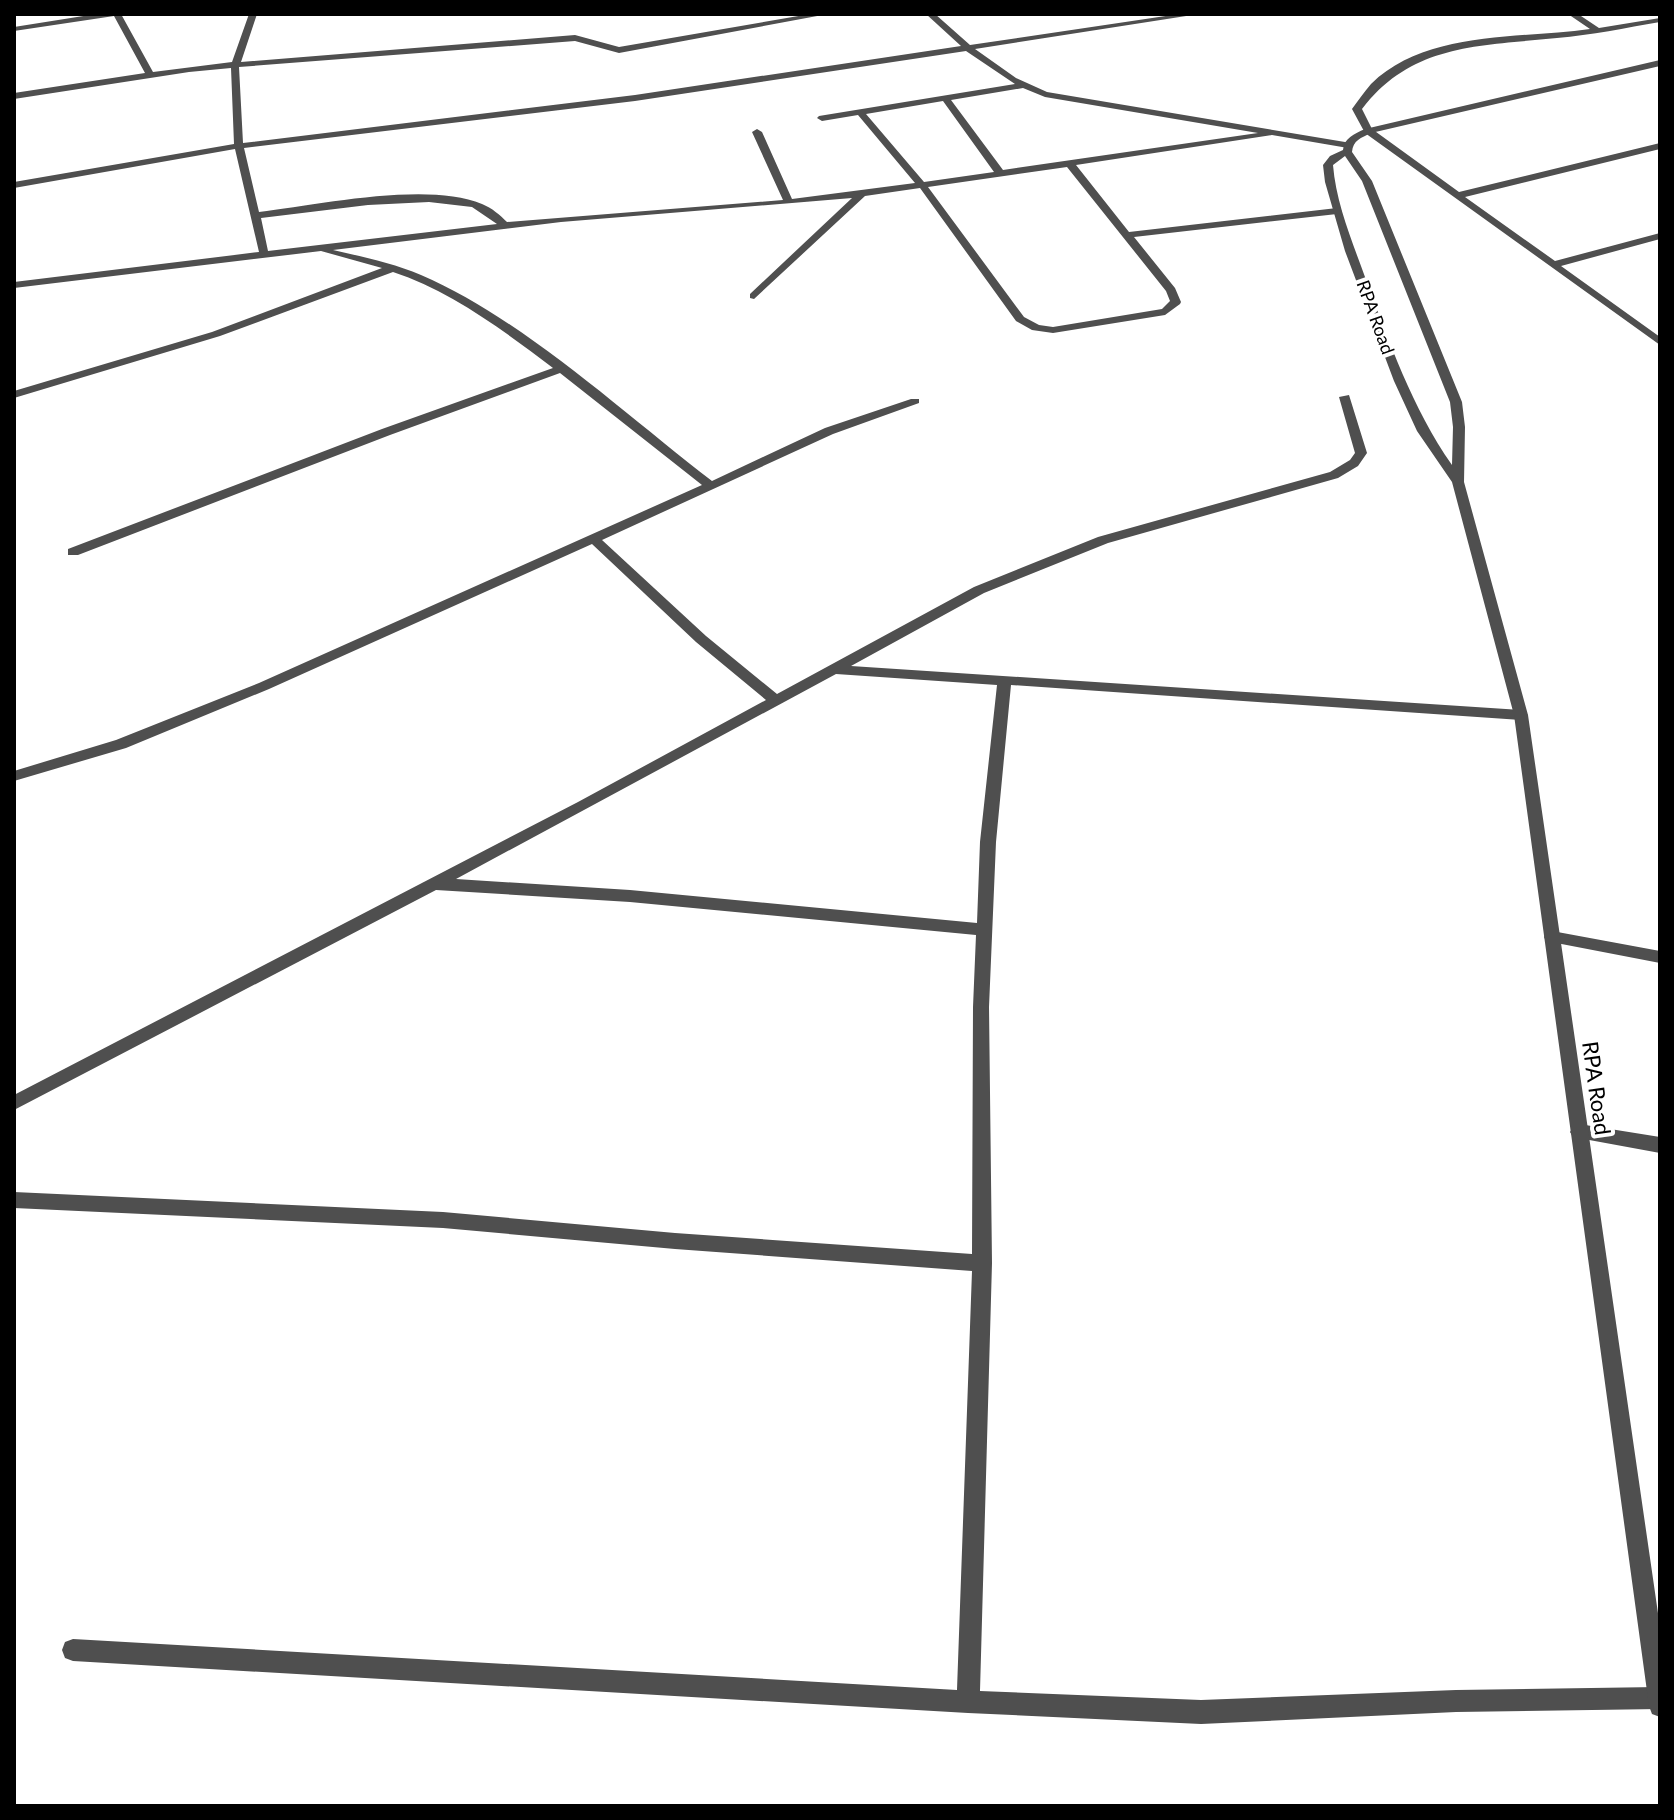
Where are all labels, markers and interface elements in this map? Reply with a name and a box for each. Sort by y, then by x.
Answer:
street label: RPA Road [1352,277,1400,357]
street label: RPA Road [1577,1039,1617,1137]

